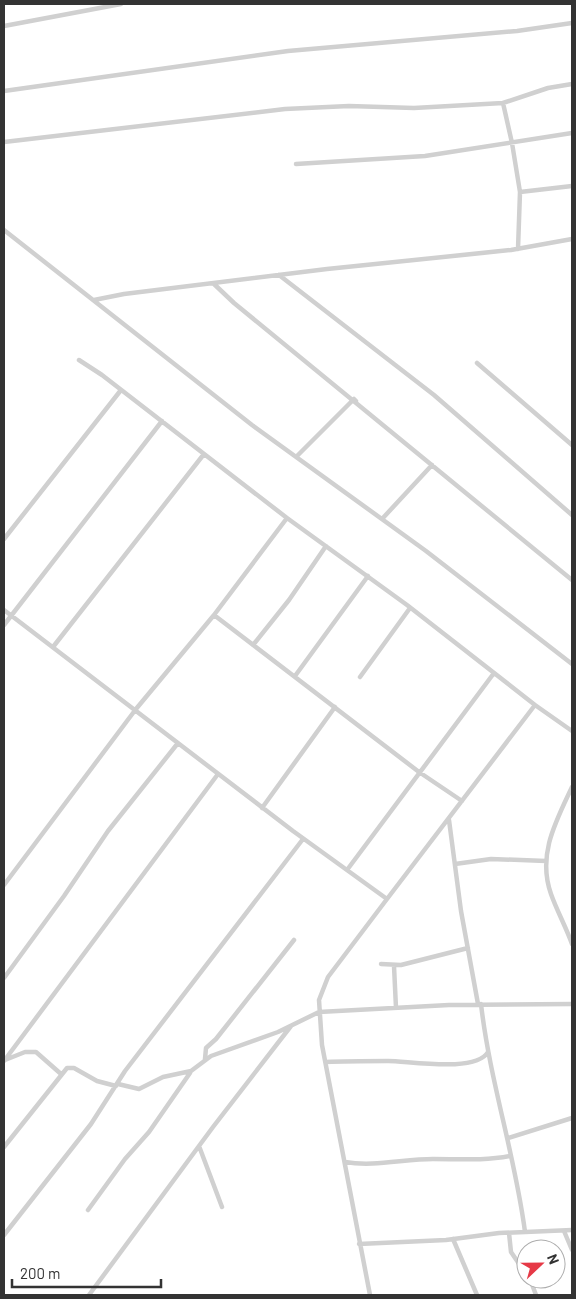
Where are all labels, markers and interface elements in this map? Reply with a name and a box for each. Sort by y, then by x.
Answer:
north arrow [516,1239,566,1289]
text: N [544,1251,563,1266]
scale bar [12,1256,161,1288]
text: 200 m [20,1264,60,1282]

